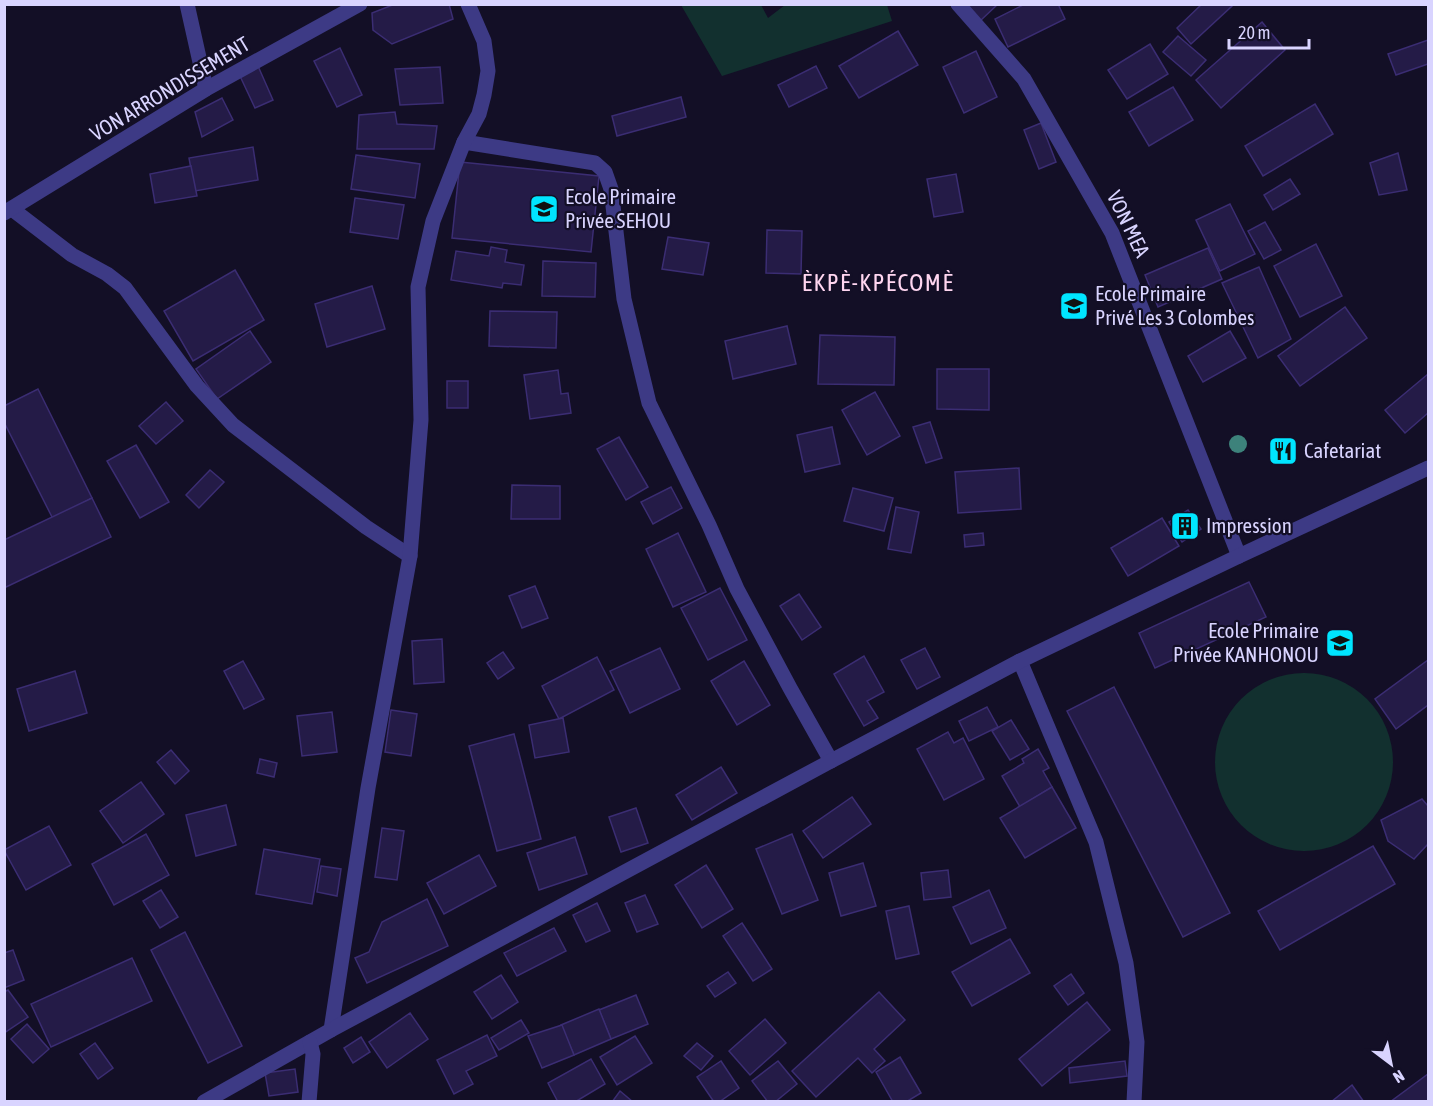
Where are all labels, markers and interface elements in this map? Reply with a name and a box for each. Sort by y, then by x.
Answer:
scale bar [1229,12,1308,50]
text: 20 m [1238,22,1270,43]
street label: VON ARRONDISSEMENT [85,31,254,145]
place label: Ecole Primaire Privée SEHOU [565,184,676,232]
street label: VON MEA [1103,186,1156,261]
school or university icon: Ecole Primaire Privée SEHOU [528,193,560,225]
district label: ÈKPÈ-KPÉCOMÈ [802,269,954,296]
place label: Ecole Primaire Privé Les 3 Colombes [1095,281,1254,329]
school or university icon: Ecole Primaire Privé Les 3 Colombes [1058,290,1090,322]
restaurant icon: Cafetariat [1267,435,1299,467]
place label: Cafetariat [1304,438,1381,462]
building icon: Impression [1169,510,1201,542]
place label: Impression [1206,513,1292,537]
place label: Ecole Primaire Privée KANHONOU [1173,618,1319,666]
school or university icon: Ecole Primaire Privée KANHONOU [1324,627,1356,659]
north arrow [1361,1034,1421,1094]
text: N [1390,1067,1408,1087]

